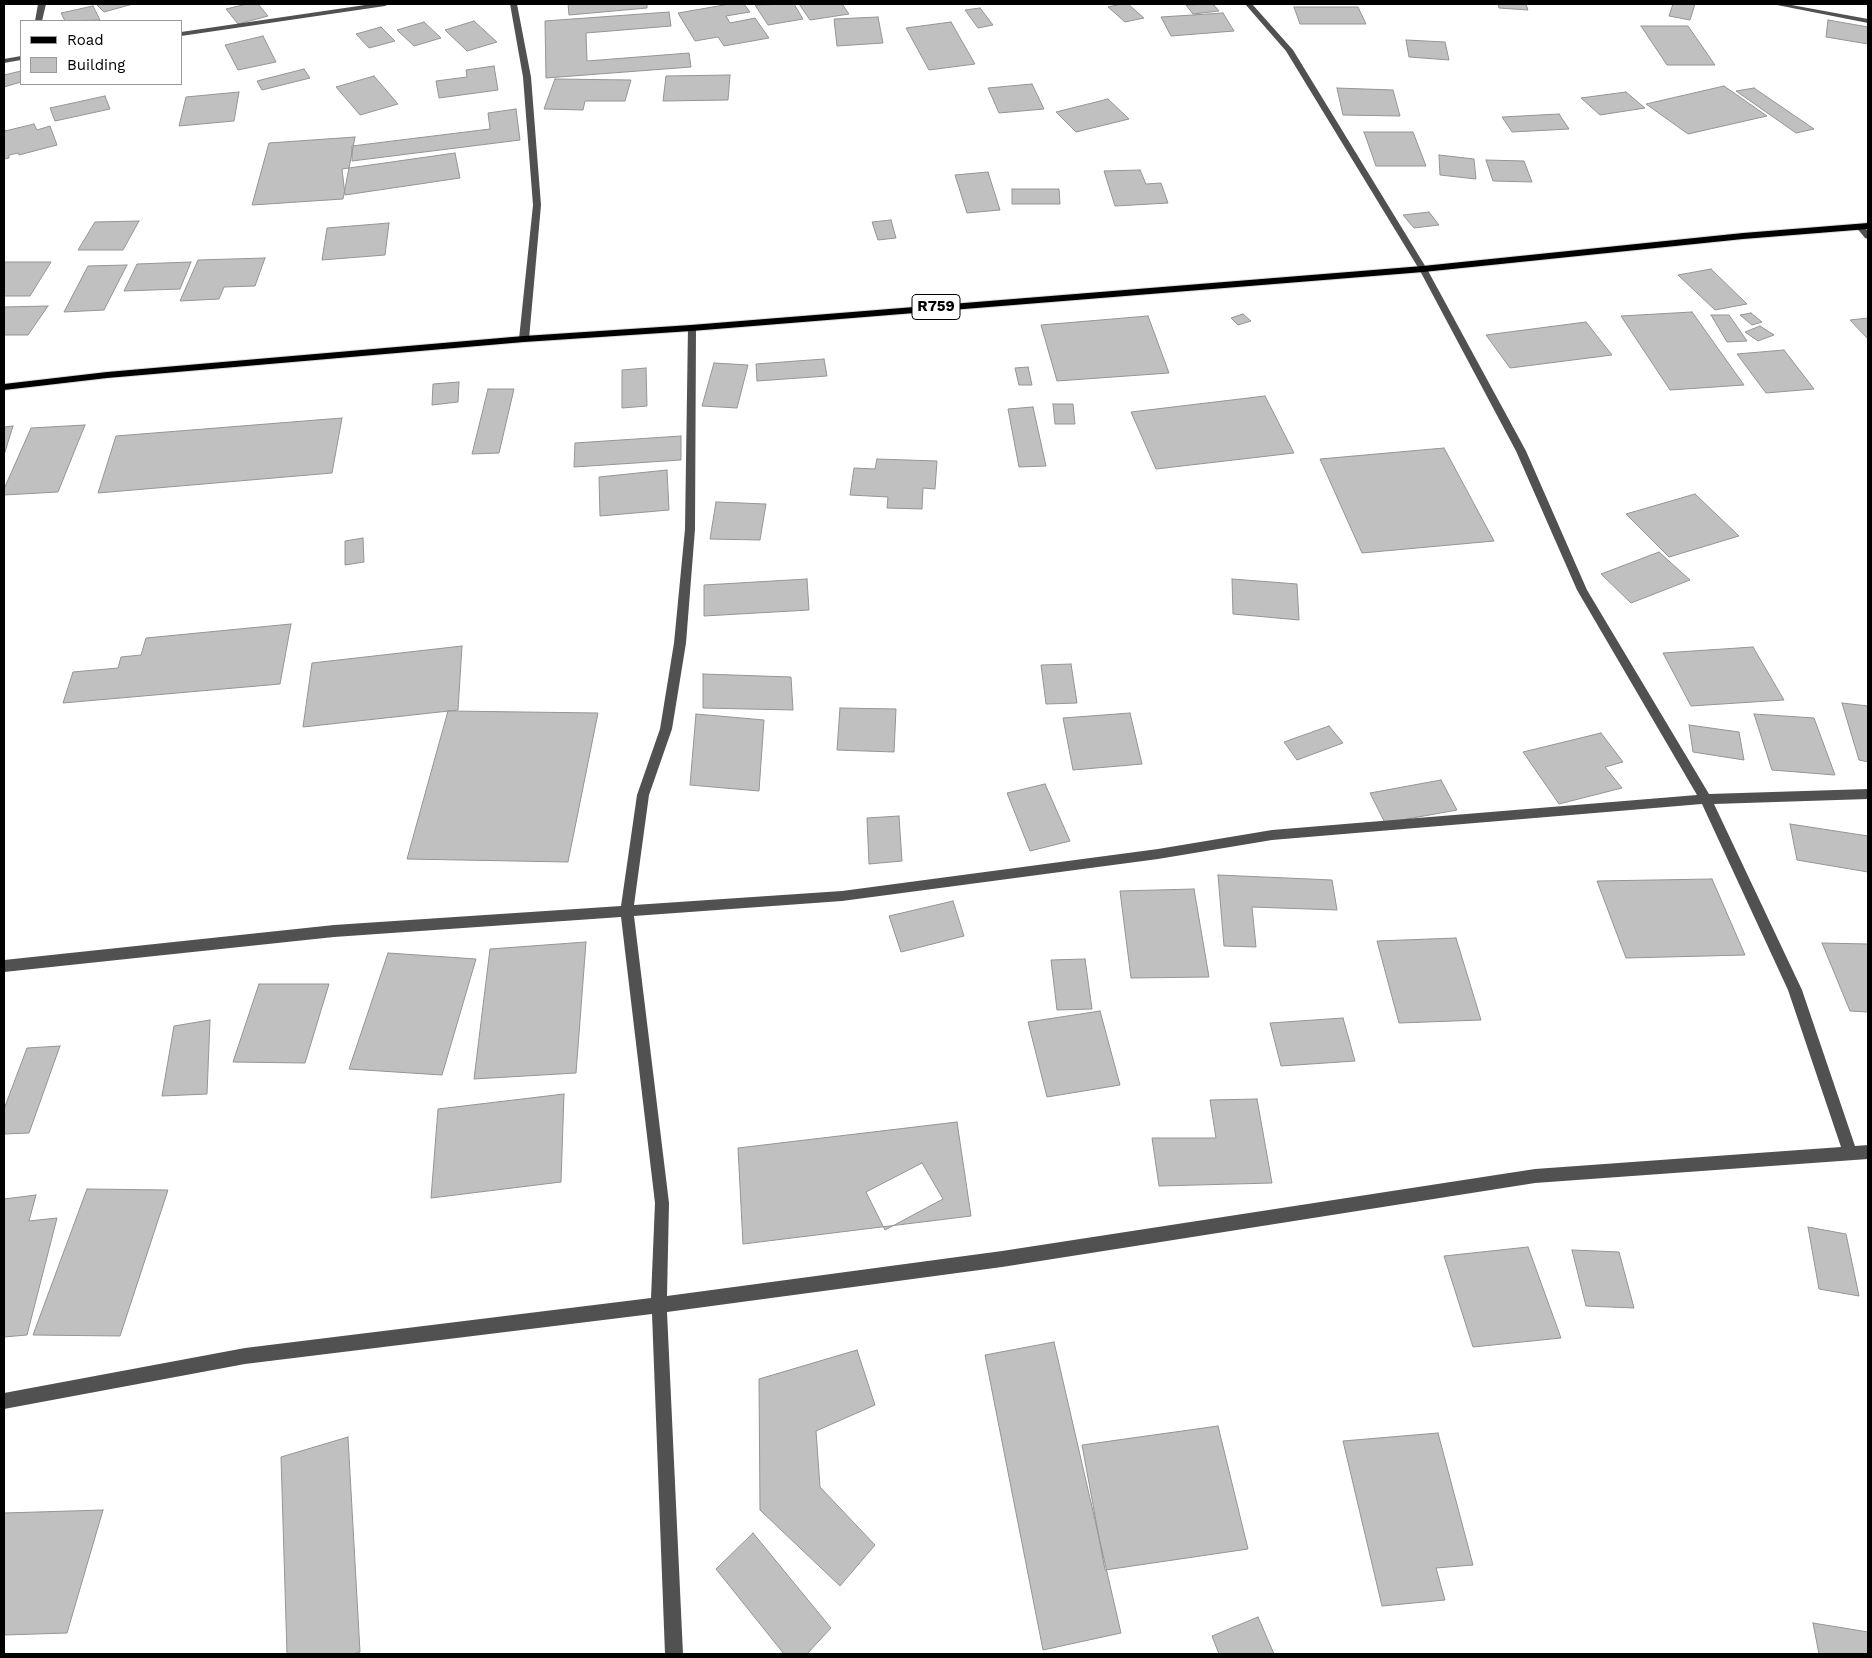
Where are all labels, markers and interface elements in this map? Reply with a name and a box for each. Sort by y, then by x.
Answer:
legend [20,20,182,85]
text: Road [67,31,104,49]
text: Building [67,56,125,74]
road number: R759 [912,294,960,320]

